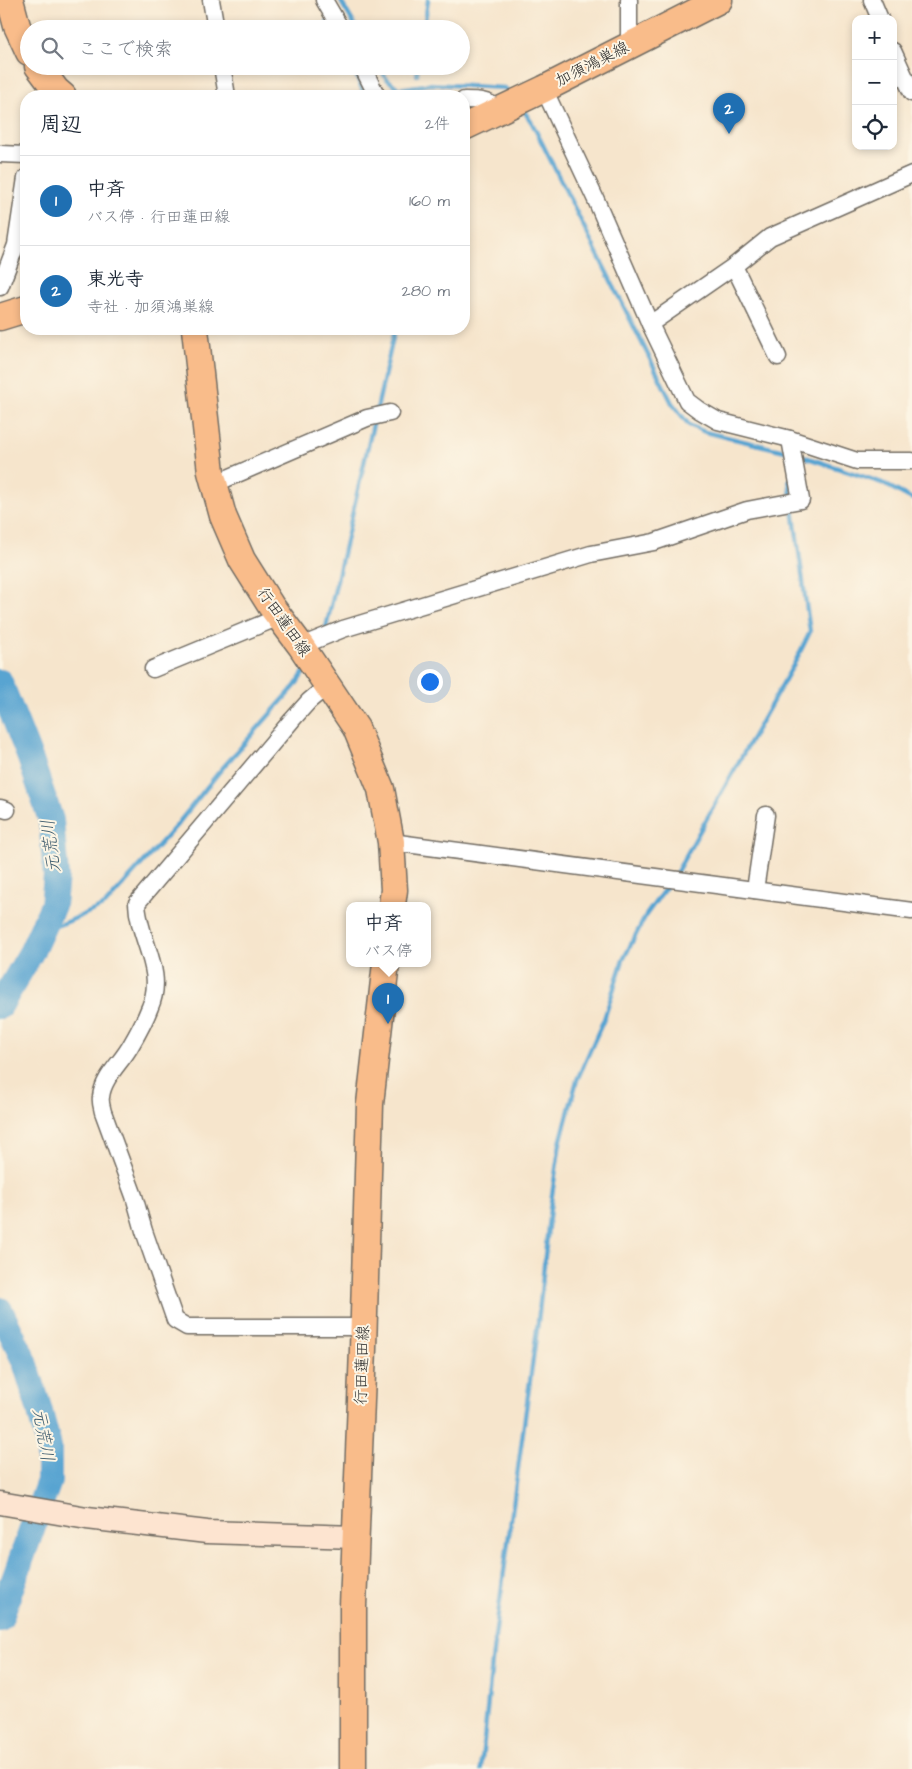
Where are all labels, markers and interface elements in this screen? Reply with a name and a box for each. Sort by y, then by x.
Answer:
map controls [852,15,897,150]
button: + [852,15,897,60]
search box [20,20,470,75]
icon: search [38,34,66,62]
text: ここで検索 [78,36,173,63]
street label: 加須鴻巣線 [551,36,633,92]
button: − [852,60,897,105]
pin: 2 [713,93,745,134]
button: locate [852,105,897,150]
text: 周辺 [40,110,82,139]
text: 2件 [425,113,450,135]
text: 中斉 [87,176,125,203]
text: 1 [55,190,57,212]
text: 160 m [409,190,450,212]
text: バス停 · 行田蓮田線 [87,206,230,228]
text: 東光寺 [87,266,144,293]
text: 2 [51,280,61,302]
text: 280 m [402,280,450,302]
text: 寺社 · 加須鴻巣線 [87,296,214,318]
street label: 行田蓮田線 [252,583,316,661]
your location [417,669,443,695]
water label: 元荒川 [35,818,67,874]
popup [346,902,431,967]
text: 中斉 [364,910,403,937]
text: バス停 [364,940,413,962]
pin: 1 [372,983,404,1024]
street label: 行田蓮田線 [350,1325,374,1405]
water label: 元荒川 [26,1406,60,1464]

